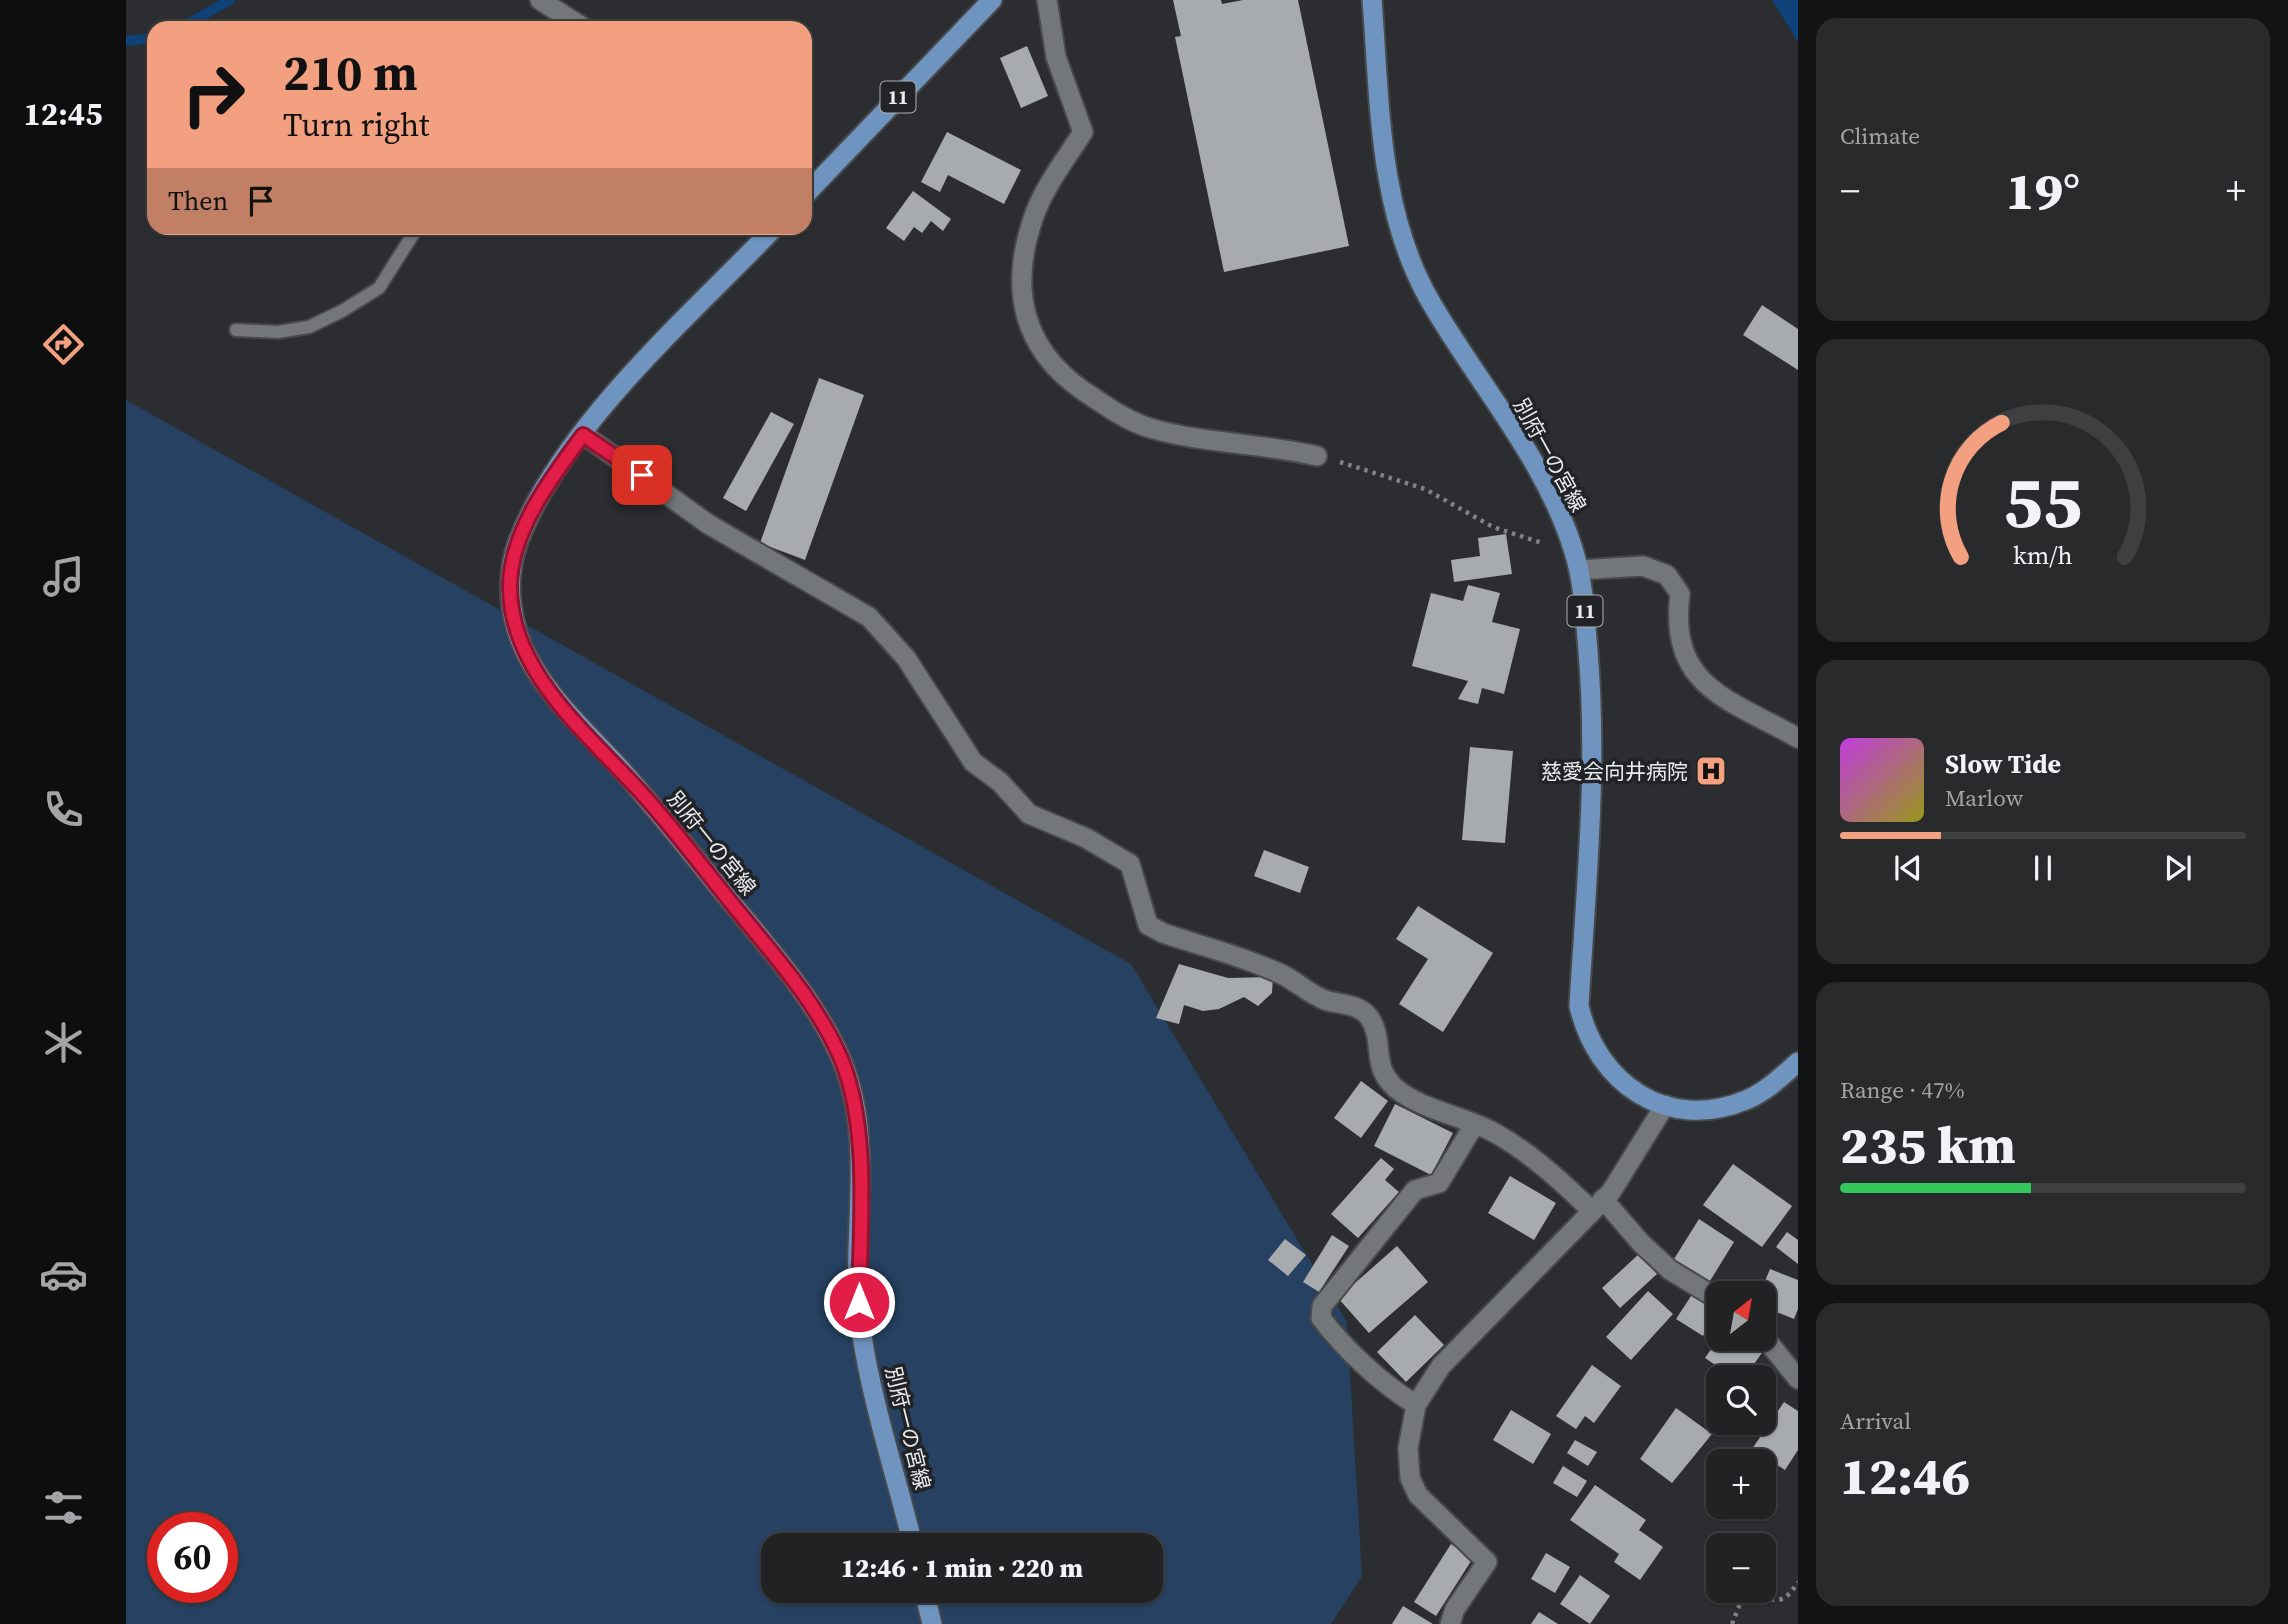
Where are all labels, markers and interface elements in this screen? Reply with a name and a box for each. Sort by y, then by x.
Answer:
text: 210 m [283,39,418,106]
icon: right [168,49,259,140]
road number: 11 [880,82,916,113]
text: 12:45 [24,92,102,136]
text: Turn right [283,103,429,147]
text: Climate [1840,120,1920,152]
text: 19° [2006,155,2080,226]
text: − [1840,165,1860,217]
text: + [2226,165,2246,217]
icon: arrive [242,182,280,220]
text: Then [168,183,228,219]
icon: directions [39,320,88,369]
street label: 別府一の宮線 [1507,393,1593,517]
pin [612,445,672,505]
text: 55 [2004,452,2082,551]
icon: arrive [623,456,661,494]
text: km/h [2013,538,2073,572]
icon: music [39,552,88,601]
road number: 11 [1568,596,1602,626]
text: Slow Tide [1945,746,2061,782]
hospital icon: 慈愛会向井病院 [1694,754,1728,788]
place label: 慈愛会向井病院 [1541,757,1688,786]
text: Marlow [1945,782,2023,814]
icon: phone [39,785,88,834]
street label: 別府一の宮線 [661,785,763,901]
icon: previous [1889,849,1927,887]
icon: pause [2024,849,2062,887]
icon: next [2159,849,2197,887]
icon: climate [39,1018,88,1067]
text: Range · 47% [1840,1074,1965,1106]
text: 235 km [1840,1109,2016,1180]
icon: car [39,1250,88,1299]
position arrow [822,1265,896,1339]
north arrow [1706,1281,1776,1351]
map controls [1706,1281,1776,1603]
street label: 別府一の宮線 [879,1363,937,1493]
button: search [1706,1365,1776,1435]
text: Arrival [1840,1405,1911,1437]
text: 12:46 [1840,1440,1970,1511]
button: + [1706,1449,1776,1519]
icon: filters [39,1483,88,1532]
speed limit sign: 60 [147,1512,238,1603]
button: − [1706,1533,1776,1603]
text: 12:46 · 1 min · 220 m [841,1550,1083,1586]

